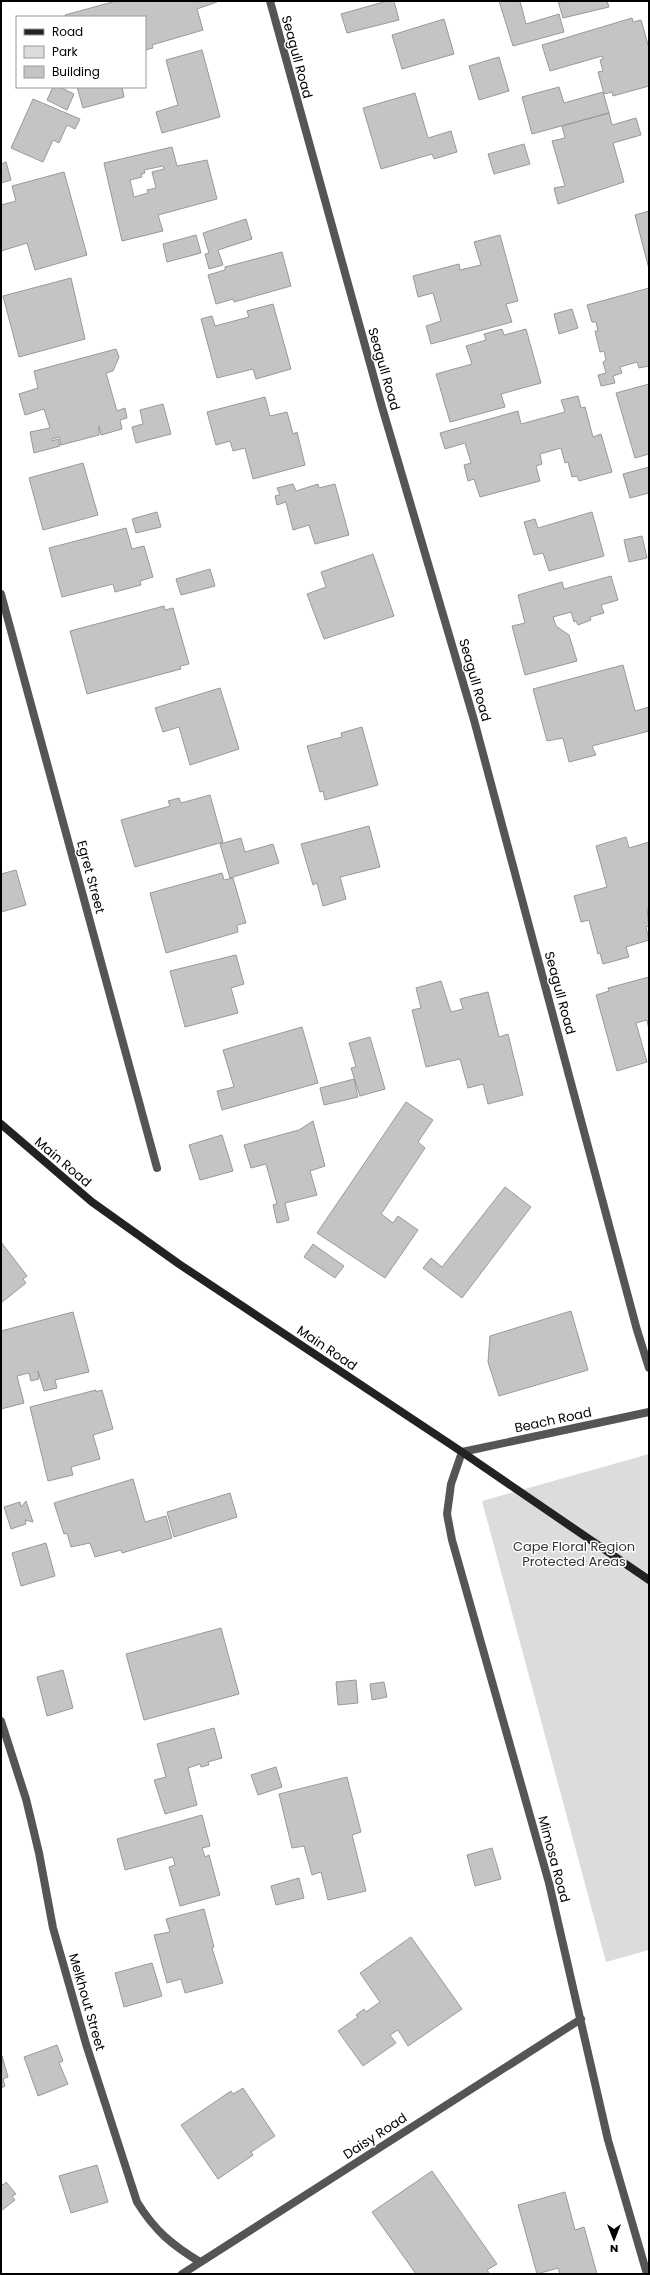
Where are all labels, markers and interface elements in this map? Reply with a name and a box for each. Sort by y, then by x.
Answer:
street label: Seagull Road [277,13,317,101]
legend [16,16,146,88]
text: Road [52,23,83,40]
text: Park [52,43,79,60]
text: Building [52,63,100,80]
street label: Seagull Road [363,325,405,413]
street label: Seagull Road [454,636,496,724]
street label: Egret Street [72,838,110,916]
street label: Seagull Road [540,949,580,1037]
street label: Main Road [31,1133,95,1191]
street label: Main Road [293,1321,361,1375]
street label: Beach Road [513,1403,593,1437]
park label: Cape Floral Region Protected Areas [513,1537,635,1571]
street label: Mimosa Road [533,1814,575,1904]
street label: Melkhout Street [64,1951,110,2053]
street label: Daisy Road [339,2108,411,2164]
north arrow [594,2219,634,2259]
text: N [610,2241,618,2257]

